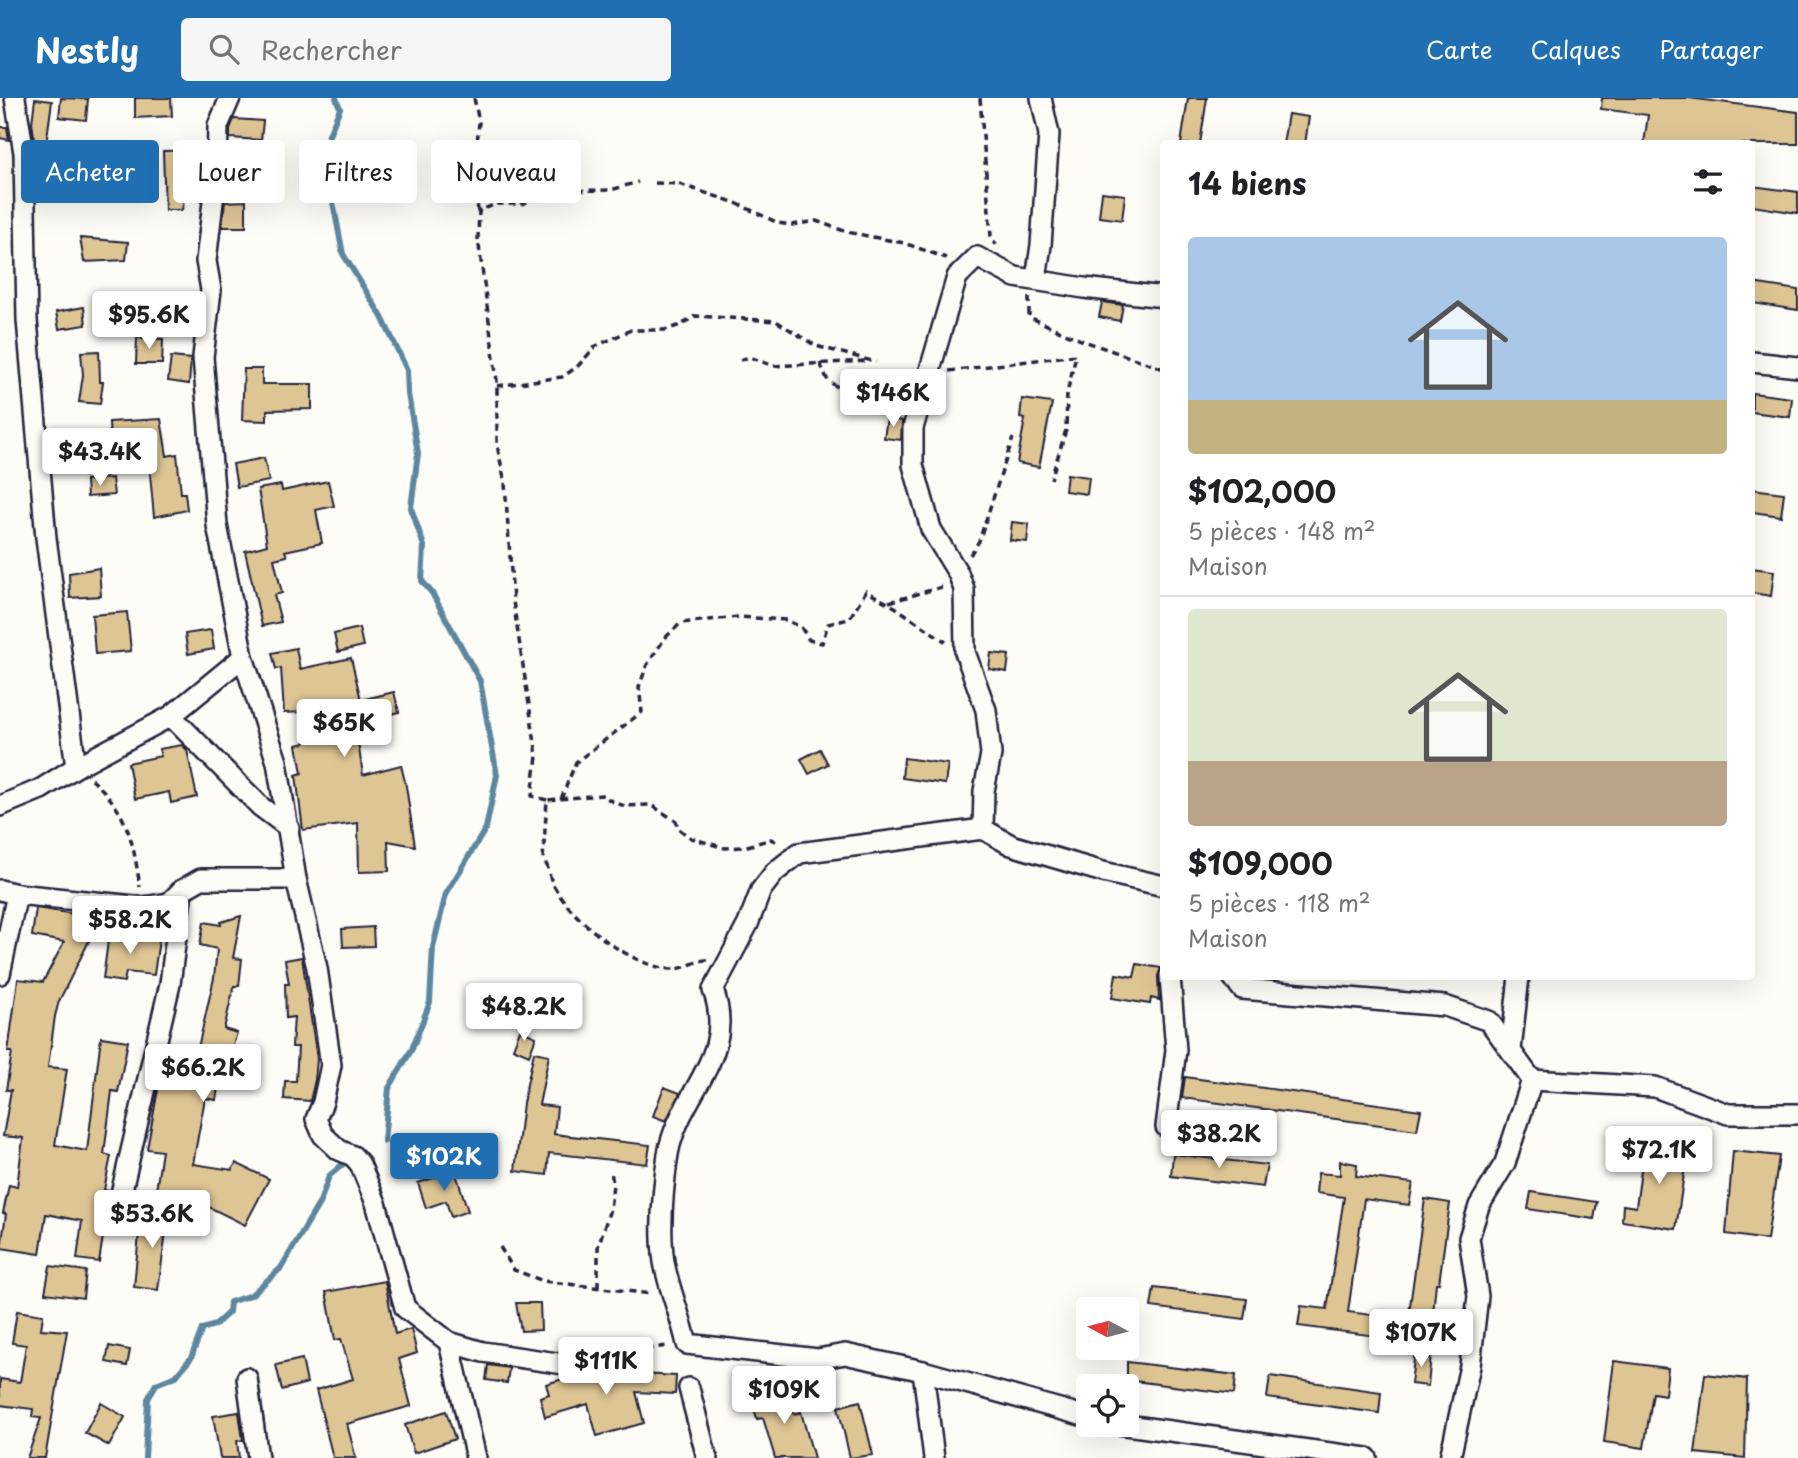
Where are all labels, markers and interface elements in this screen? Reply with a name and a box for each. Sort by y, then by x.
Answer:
search box [181,18,671,81]
text: Nestly [35,24,139,74]
icon: search [205,30,243,68]
text: Rechercher [261,30,402,69]
text: Carte [1426,31,1492,67]
text: Calques [1530,31,1621,67]
text: Partager [1659,31,1763,67]
chip: Acheter [21,140,159,203]
chip: Louer [173,140,285,203]
chip: Filtres [299,140,417,203]
chip: Nouveau [431,140,581,203]
text: 14 biens [1188,160,1307,205]
icon: filters [1689,163,1727,201]
icon: home [1395,282,1521,408]
pin: $95.6K [92,292,206,351]
text: $95.6K [108,296,190,331]
pin: $146K [844,370,942,429]
text: $146K [856,374,930,409]
pin: $43.4K [43,428,157,488]
text: $43.4K [58,433,142,468]
text: $102,000 [1188,468,1336,513]
text: 5 pièces · 148 m² [1188,513,1376,548]
text: Maison [1188,548,1268,583]
icon: home [1395,654,1521,780]
pin: $65K [303,700,385,759]
text: $65K [313,704,375,739]
text: $109,000 [1188,840,1333,885]
text: 5 pièces · 118 m² [1188,885,1371,920]
pin: $58.2K [73,896,187,956]
text: $58.2K [88,901,172,936]
text: Maison [1188,920,1268,955]
pin: $48.2K [467,984,581,1043]
text: $48.2K [482,988,566,1023]
pin: $66.2K [146,1044,260,1104]
text: $66.2K [161,1049,245,1084]
pin: $38.2K [1162,1110,1276,1170]
text: $38.2K [1177,1115,1261,1150]
pin: $72.1K [1602,1126,1716,1186]
text: $72.1K [1621,1131,1697,1166]
pin: $102K [395,1134,493,1193]
text: $102K [406,1138,482,1173]
pin: $53.6K [95,1190,209,1250]
text: $53.6K [110,1195,194,1230]
north arrow [1076,1297,1139,1360]
map controls [1076,1297,1139,1437]
pin: $107K [1372,1310,1470,1369]
text: $107K [1385,1314,1457,1349]
pin: $111K [557,1338,655,1397]
text: $111K [574,1342,638,1377]
pin: $109K [735,1366,833,1426]
text: $109K [748,1371,820,1406]
button: locate [1076,1374,1139,1437]

